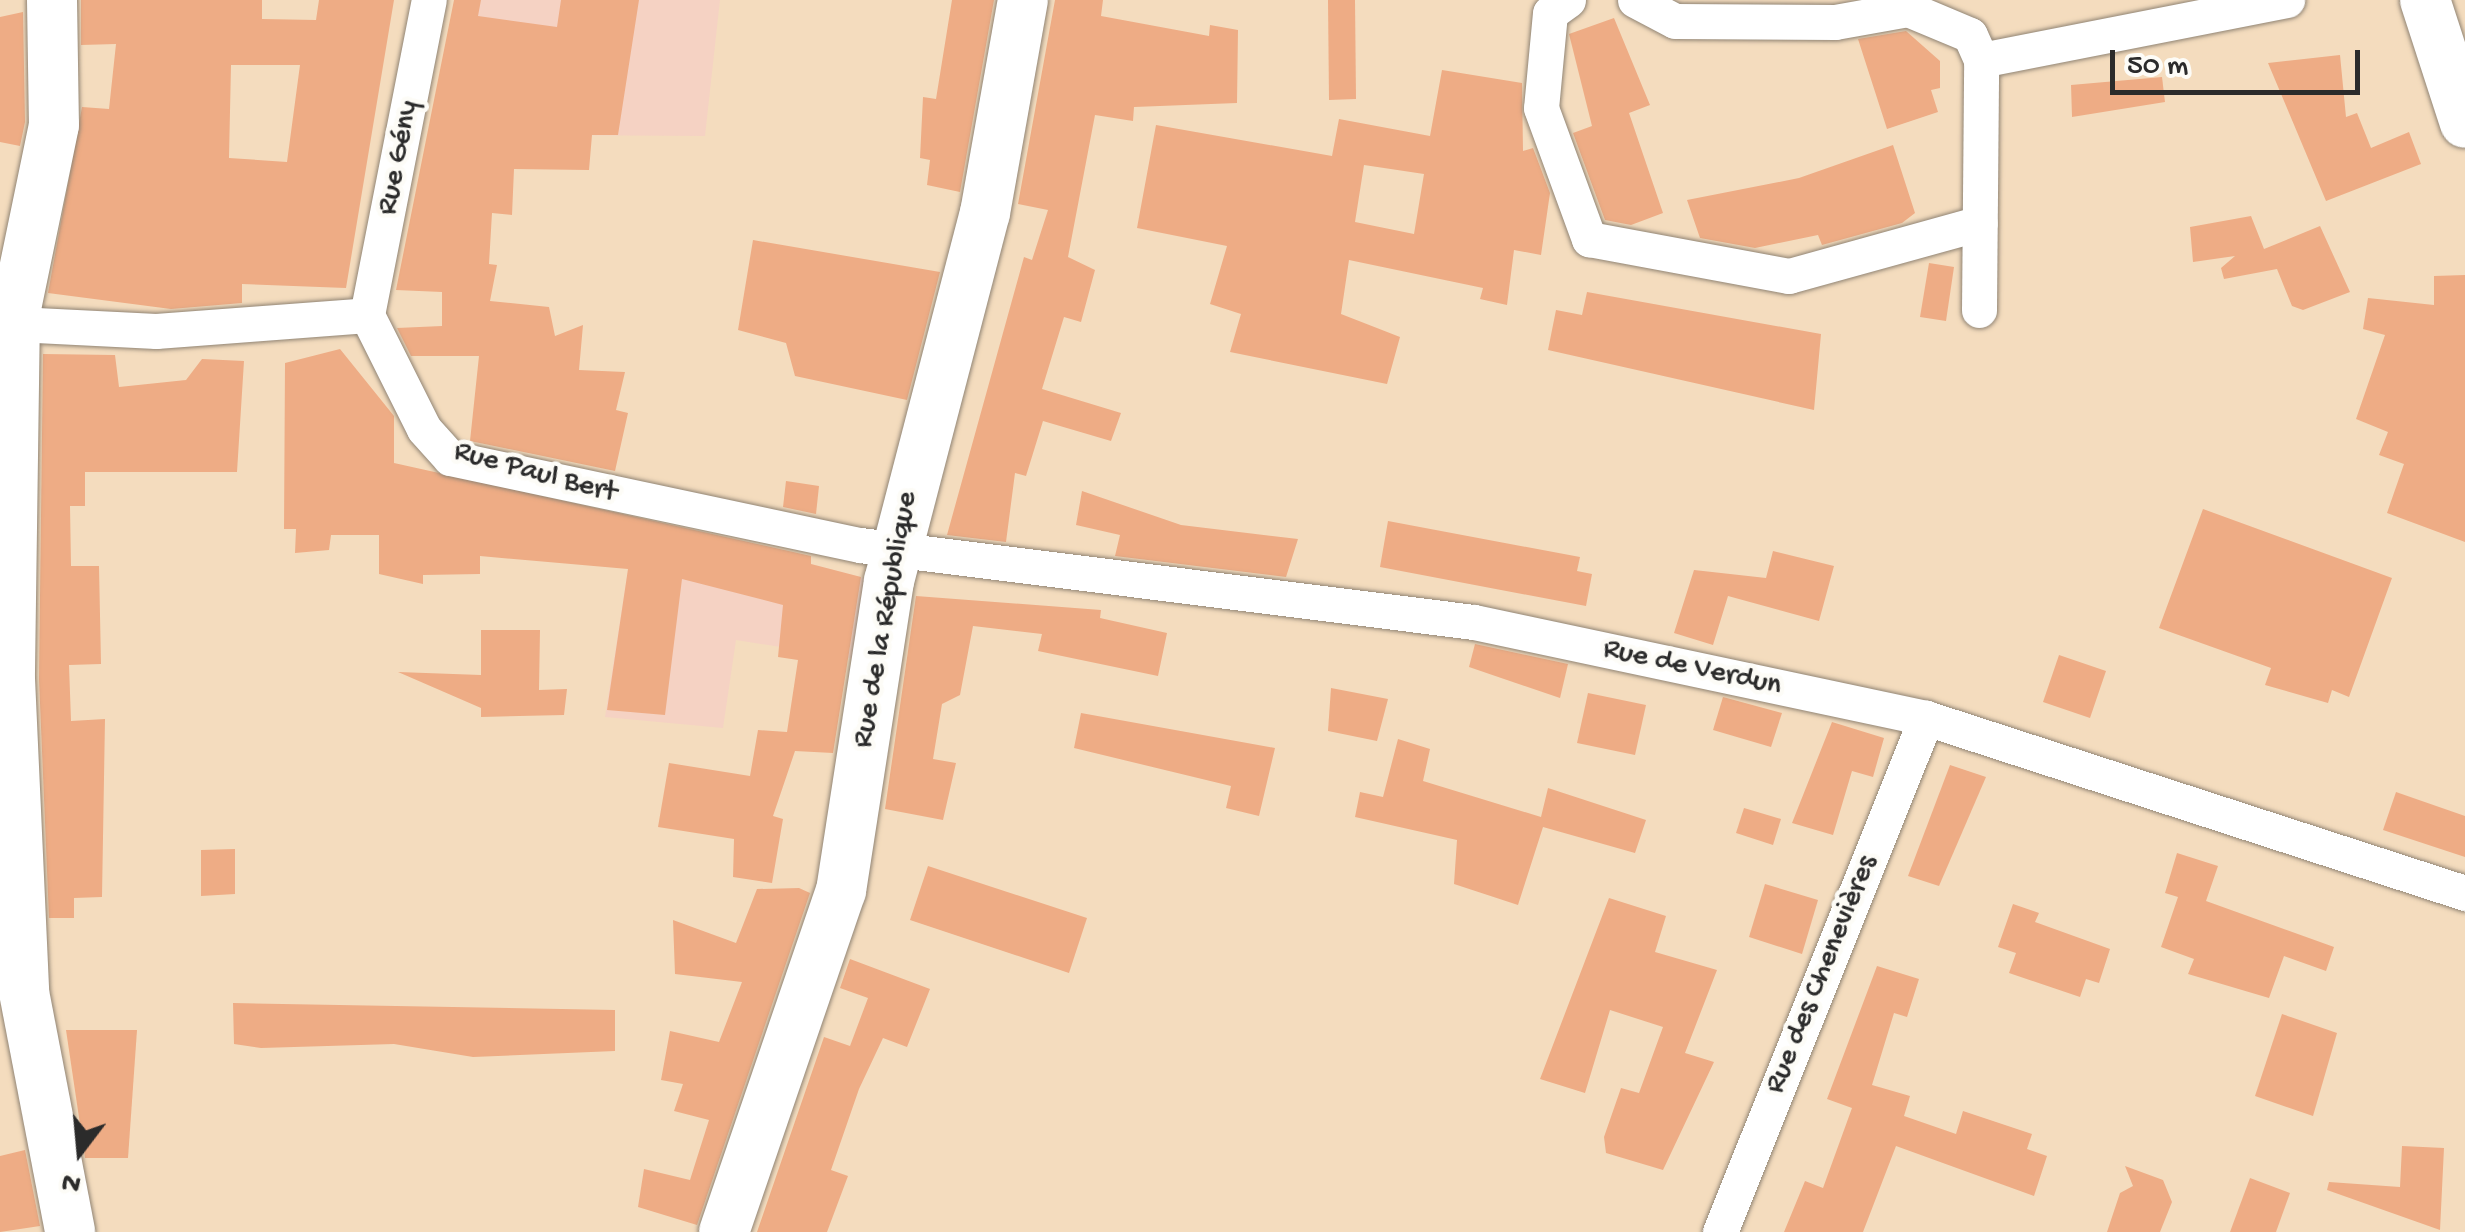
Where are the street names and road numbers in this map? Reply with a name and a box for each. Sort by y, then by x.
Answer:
street label: Rue Gény [371,98,429,218]
street label: Rue Paul Bert [450,435,620,513]
street label: Rue de la République [847,489,927,751]
street label: Rue de Verdun [1600,633,1784,705]
street label: Rue des Chenevières [1759,851,1887,1099]

